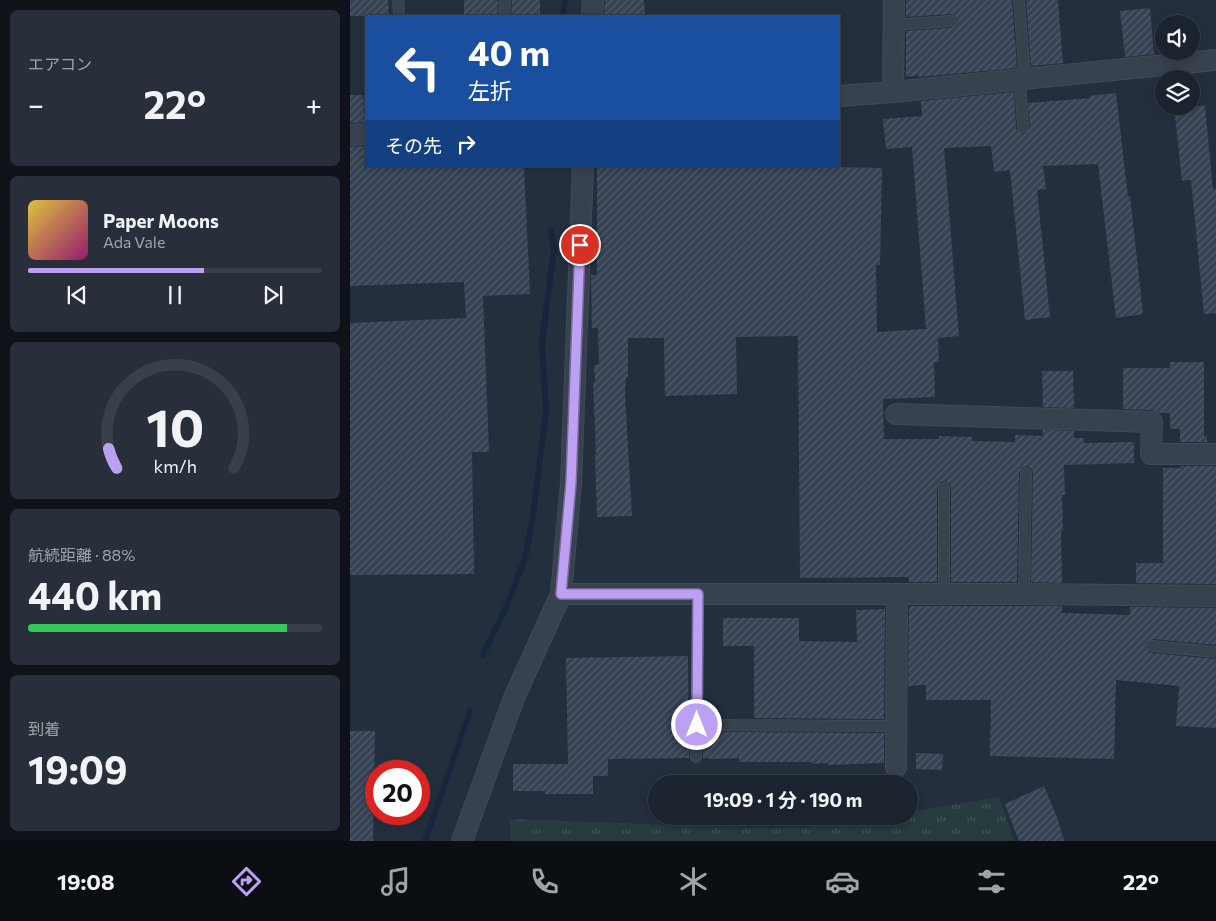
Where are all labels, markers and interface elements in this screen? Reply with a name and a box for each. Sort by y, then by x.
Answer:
map controls [1155,15,1200,115]
button: sound [1155,15,1200,60]
text: 40 m [468,30,550,73]
icon: left [385,35,450,100]
text: エアコン [28,54,92,73]
button: layers [1155,70,1200,115]
text: 左折 [468,77,512,104]
text: 22° [143,80,206,127]
text: − [28,87,44,121]
text: + [306,87,322,121]
icon: right [452,130,480,158]
text: その先 [385,134,442,157]
text: Paper Moons [103,209,219,232]
pin [559,224,601,266]
icon: arrive [566,231,594,259]
text: Ada Vale [103,232,165,251]
icon: previous [63,281,91,309]
icon: pause [161,281,189,309]
icon: next [259,281,287,309]
text: 10 [146,394,204,458]
text: km/h [153,455,197,477]
text: 航続距離 · 88% [28,545,135,564]
text: 440 km [28,571,162,618]
position arrow [670,698,722,750]
text: 到着 [28,719,60,738]
text: 19:09 [28,745,127,792]
speed limit sign: 20 [365,760,430,825]
text: 19:09 · 1 分 · 190 m [704,788,862,811]
icon: directions [229,864,264,899]
icon: music [378,864,413,899]
icon: phone [527,864,562,899]
icon: climate [676,864,711,899]
icon: car [825,864,860,899]
icon: filters [974,864,1009,899]
text: 19:08 [57,868,115,895]
text: 22° [1123,868,1159,895]

